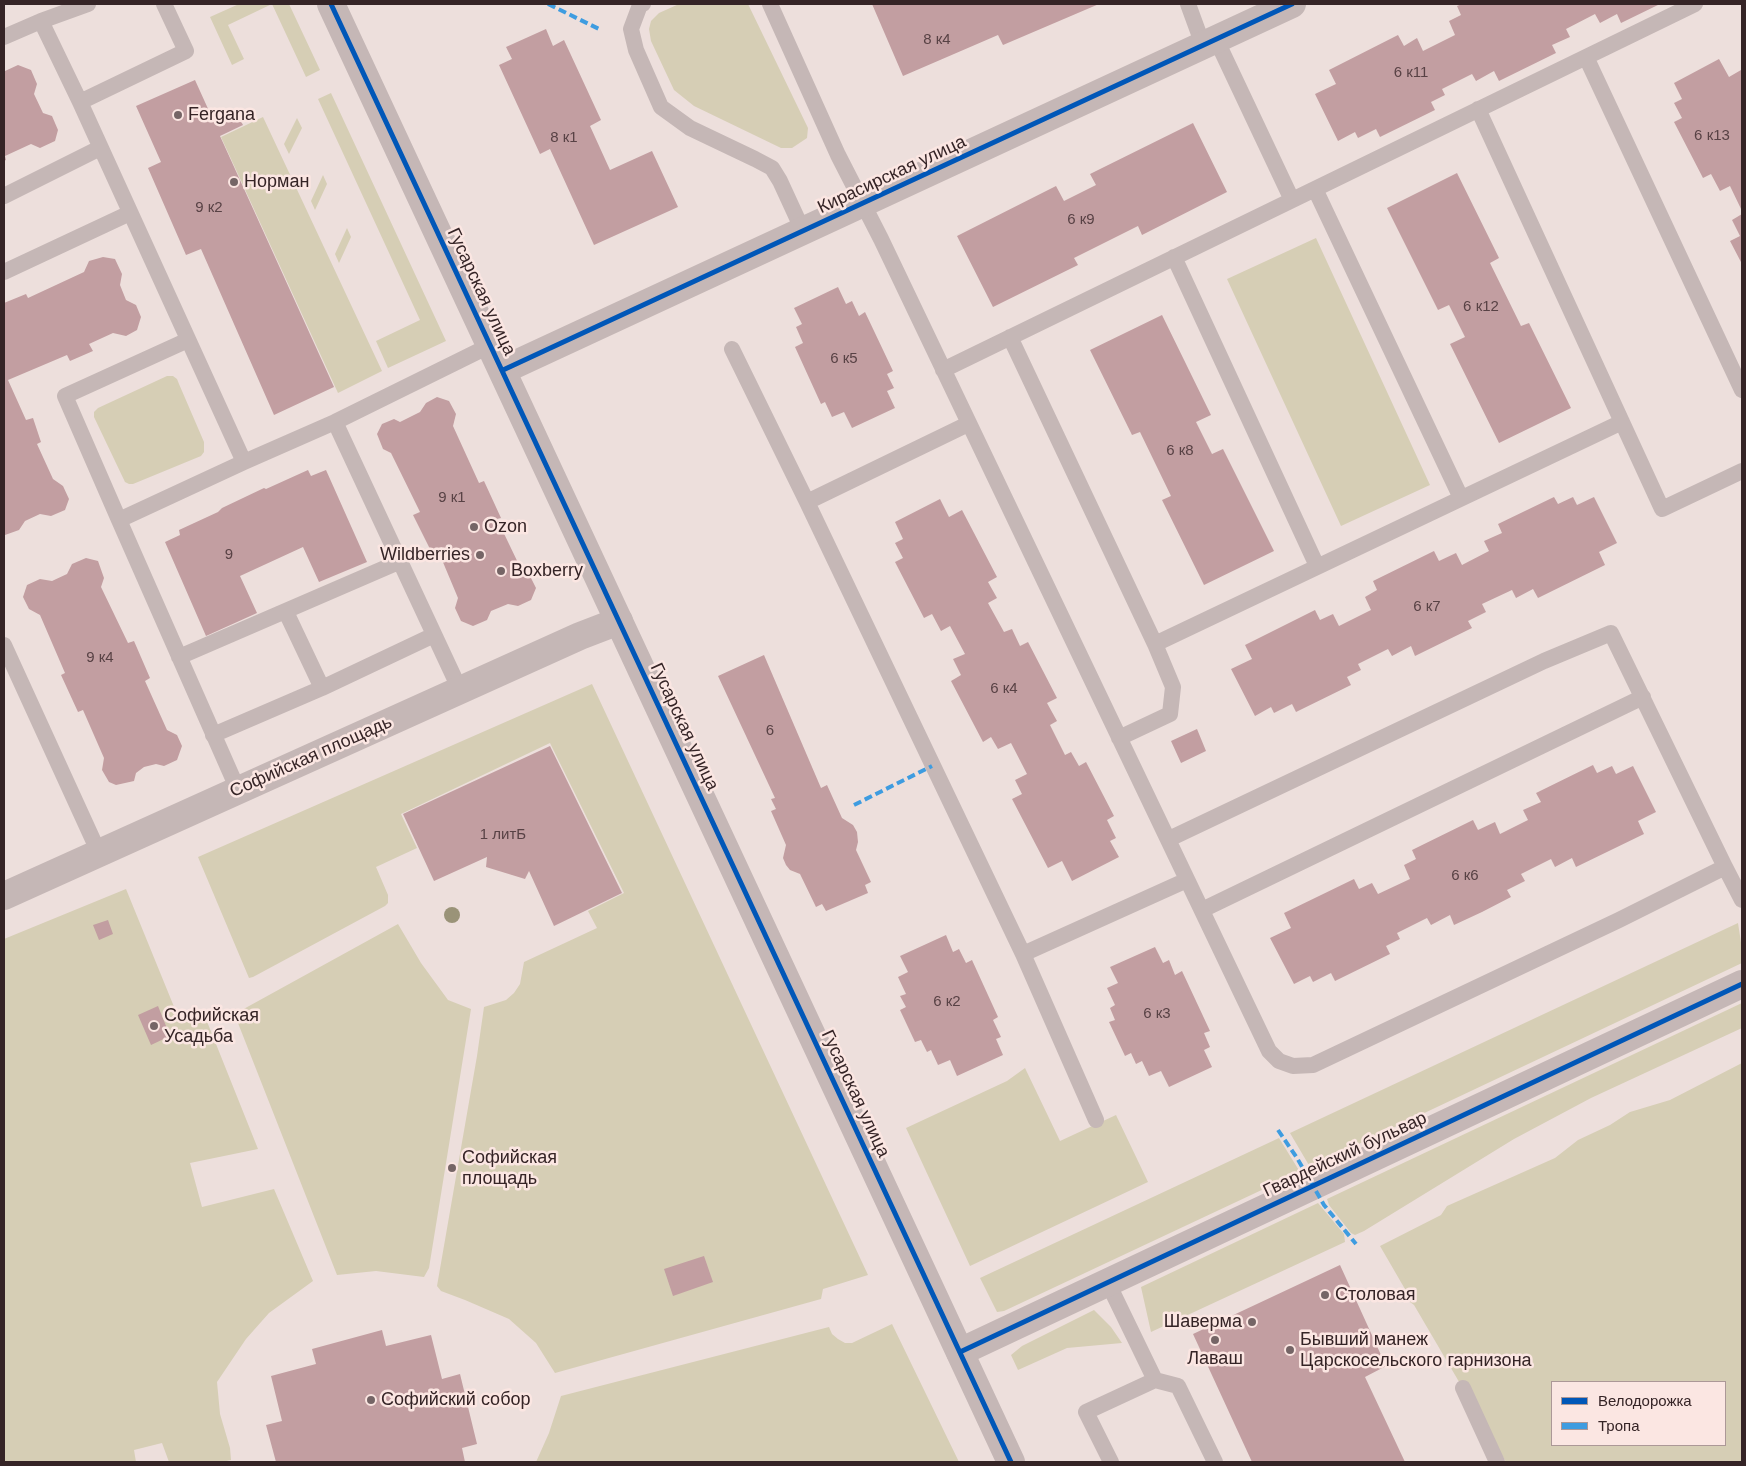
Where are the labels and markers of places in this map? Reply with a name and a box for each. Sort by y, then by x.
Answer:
place label: Fergana [188,104,255,126]
marker: Fergana [172,109,184,121]
place label: Норман [244,171,309,193]
marker: Норман [228,176,240,188]
place label: Ozon [484,516,527,538]
marker: Ozon [468,521,480,533]
place label: Wildberries [380,544,470,566]
marker: Wildberries [474,549,486,561]
place label: Boxberry [511,560,583,582]
marker: Boxberry [495,565,507,577]
place label: Софийская Усадьба [164,1005,259,1048]
marker: Софийская Усадьба [148,1020,160,1032]
place label: Софийская площадь [462,1147,557,1190]
marker: Софийская площадь [446,1162,458,1174]
place label: Столовая [1335,1284,1415,1306]
marker: Столовая [1319,1289,1331,1301]
place label: Шаверма [1164,1311,1242,1333]
marker: Шаверма [1246,1316,1258,1328]
place label: Бывший манеж Царскосельского гарнизона [1300,1329,1532,1372]
marker: Лаваш [1209,1334,1221,1346]
marker: Бывший манеж Царскосельского гарнизона [1284,1344,1296,1356]
place label: Лаваш [1187,1348,1243,1370]
place label: Софийский собор [381,1389,530,1411]
marker: Софийский собор [365,1394,377,1406]

